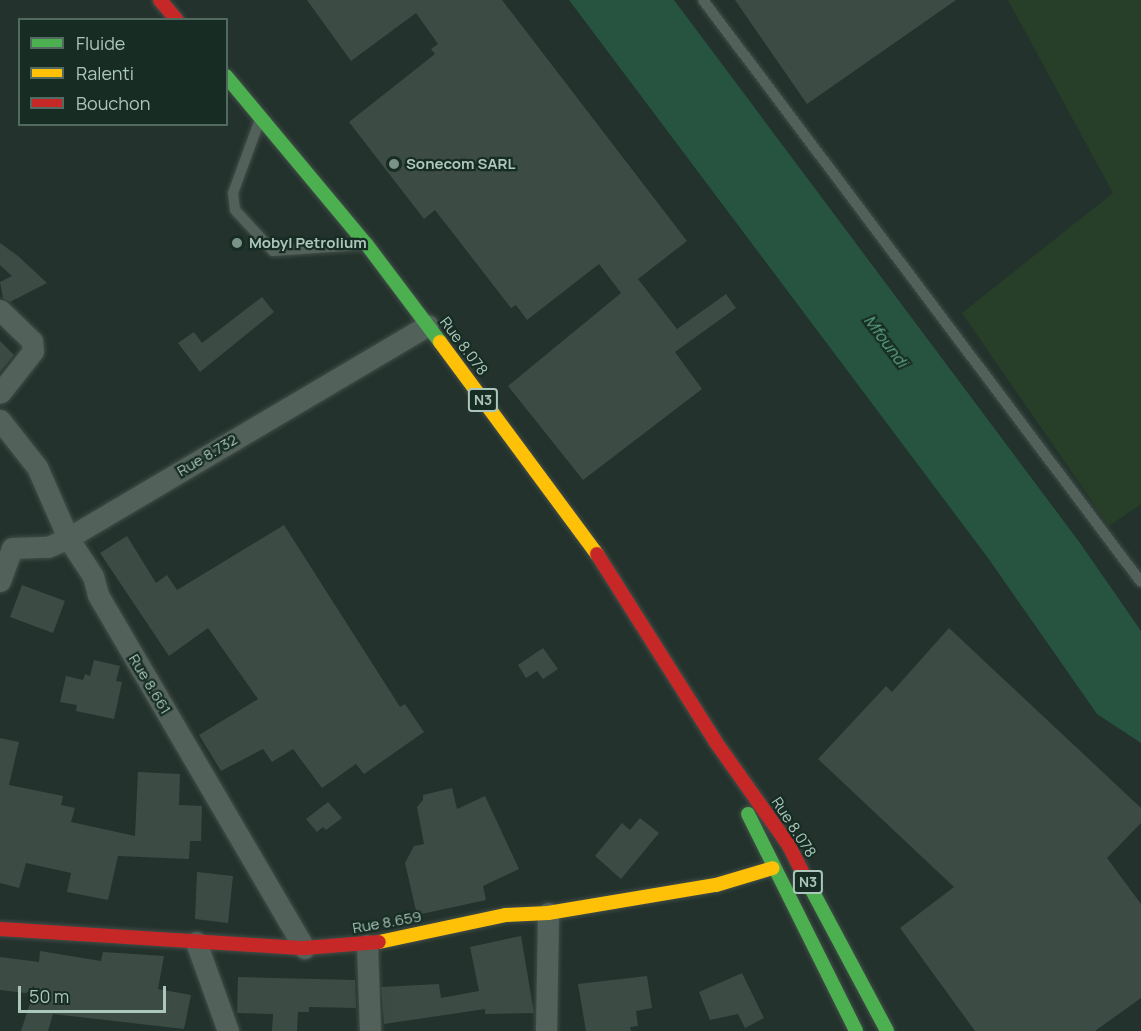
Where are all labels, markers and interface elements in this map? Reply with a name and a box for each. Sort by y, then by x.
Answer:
legend [18,18,228,126]
text: Fluide [76,31,125,55]
text: Ralenti [76,61,134,85]
text: Bouchon [76,91,150,115]
place label: Sonecom SARL [406,155,515,173]
marker: Sonecom SARL [387,157,401,171]
place label: Mobyl Petrolium [249,234,367,252]
marker: Mobyl Petrolium [230,236,244,250]
water label: Mfoundi [860,311,912,371]
street label: Rue 8.078 [436,313,492,379]
road number: N3 [466,389,500,411]
street label: Rue 8.732 [174,430,240,480]
street label: Rue 8.661 [125,651,175,717]
street label: Rue 8.078 [768,794,820,860]
road number: N3 [792,871,824,893]
street label: Rue 8.659 [351,907,423,937]
scale bar [21,974,170,1012]
text: 50 m [29,984,69,1008]

